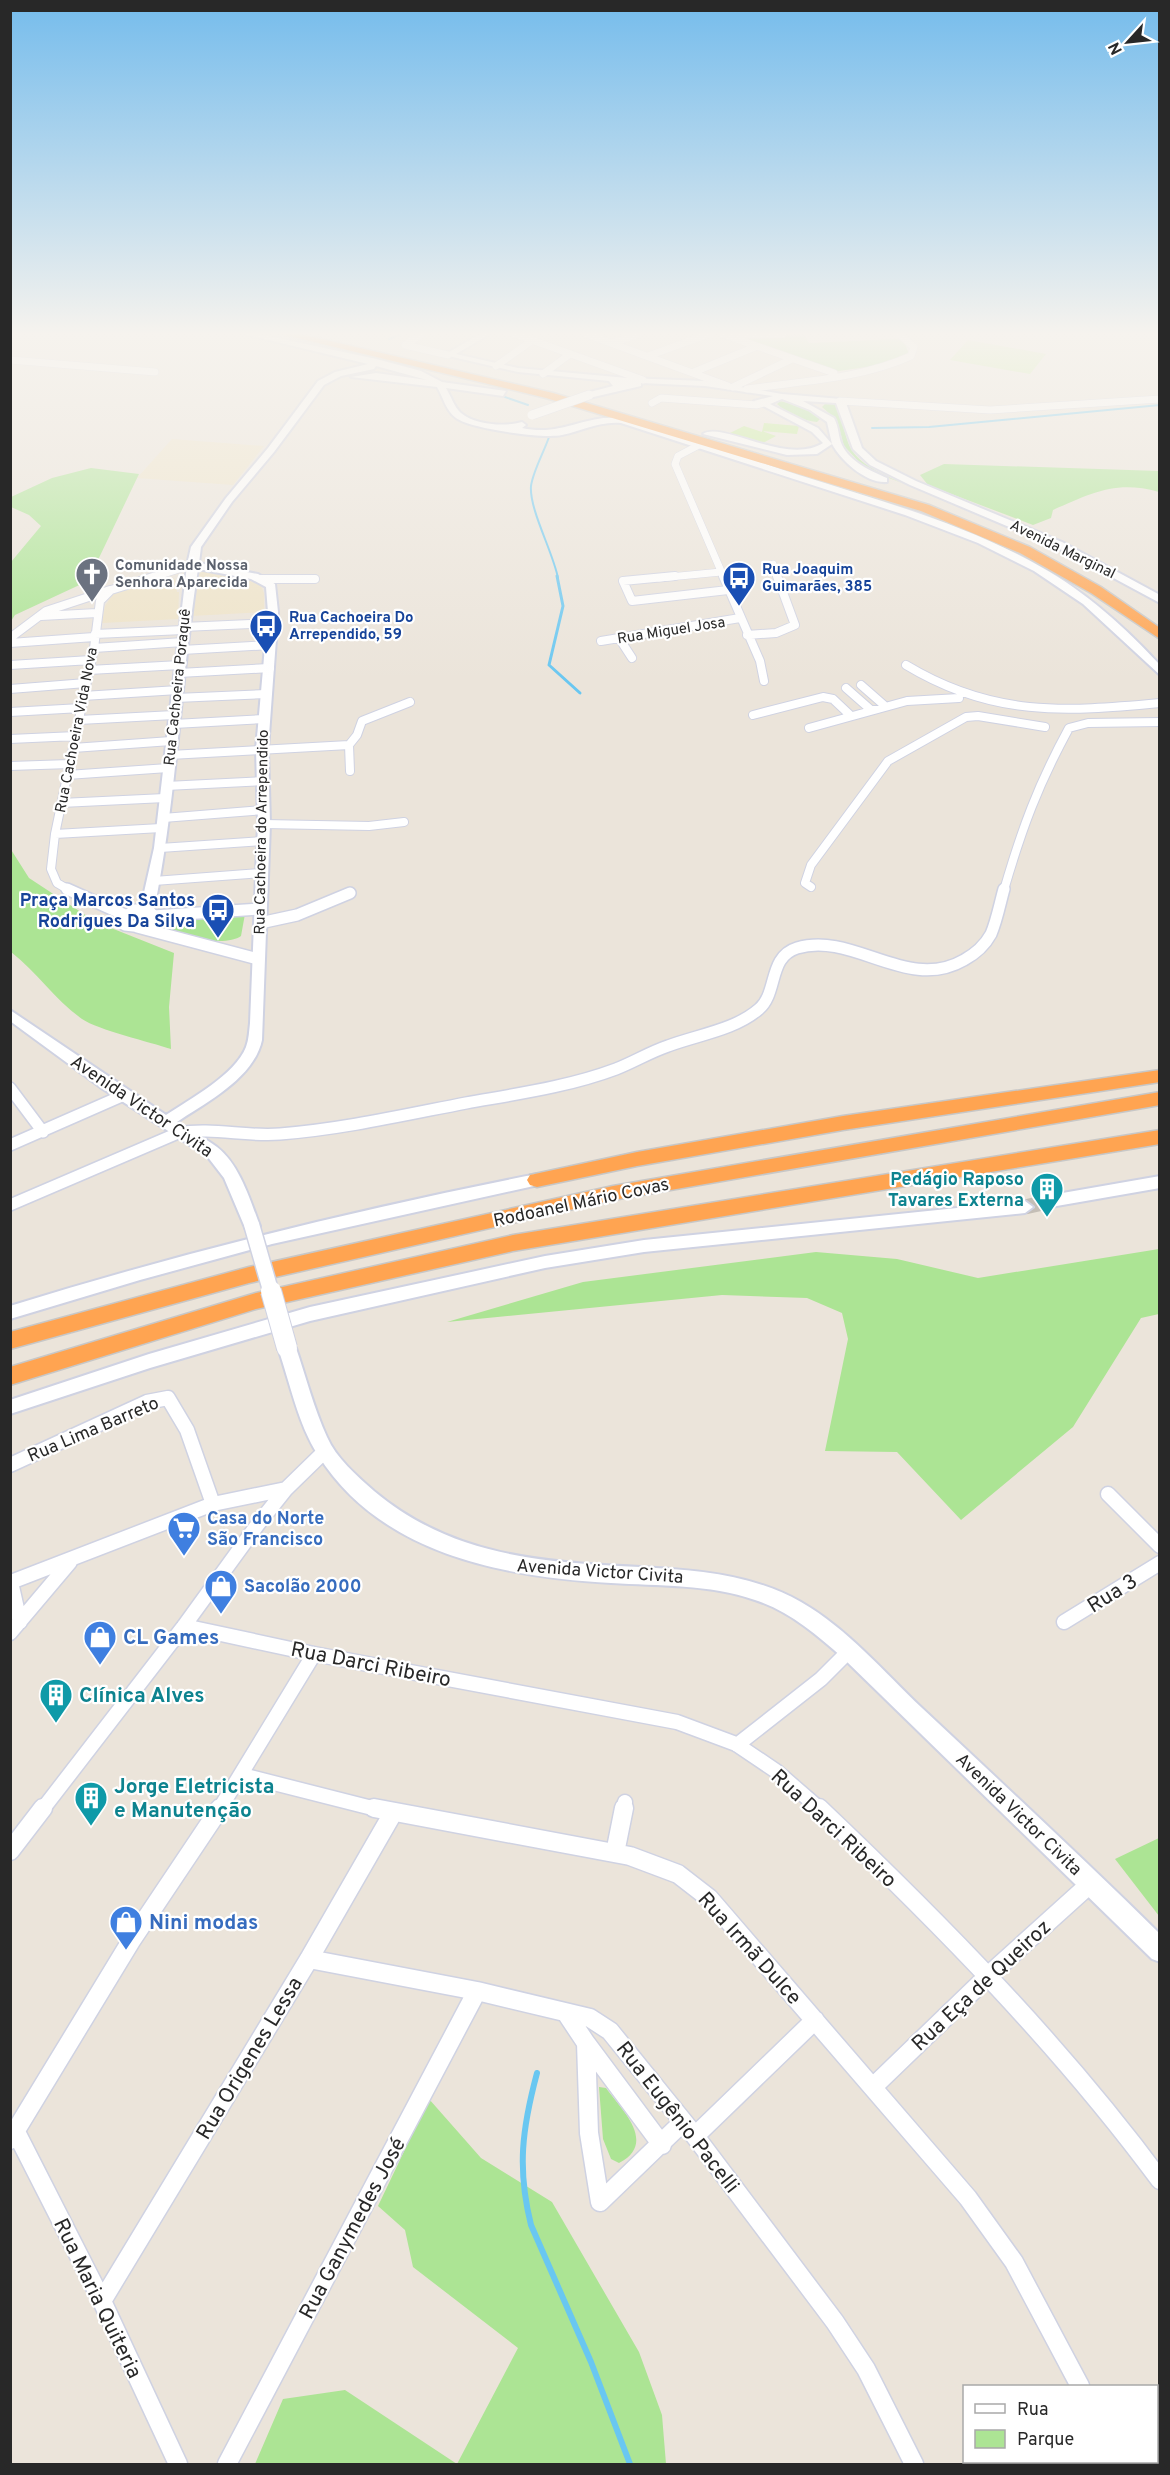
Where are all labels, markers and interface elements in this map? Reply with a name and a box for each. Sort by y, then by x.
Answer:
north arrow [1098,12,1158,72]
text: N [1105,38,1128,58]
street label: Avenida Marginal [1006,517,1118,584]
church icon: Comunidade Nossa Senhora Aparecida [74,556,110,603]
place label: Comunidade Nossa Senhora Aparecida [115,557,248,593]
bus stop icon: Rua Joaquim Guimarães, 385 [721,560,757,607]
place label: Rua Joaquim Guimarães, 385 [762,561,872,597]
street label: Rua Cachoeira Poraquê [161,608,196,767]
bus stop icon: Rua Cachoeira Do Arrependido, 59 [248,608,284,655]
place label: Rua Cachoeira Do Arrependido, 59 [289,609,413,645]
street label: Rua Miguel Josa [616,614,727,649]
street label: Rua Cachoeira Vida Nova [52,646,103,815]
street label: Rua Cachoeira do Arrependido [251,729,274,935]
place label: Praça Marcos Santos Rodrigues Da Silva [20,890,195,934]
bus stop icon: Praça Marcos Santos Rodrigues Da Silva [200,892,236,939]
street label: Avenida Victor Civita [65,1051,217,1164]
place label: Pedágio Raposo Tavares Externa [888,1169,1024,1213]
building icon: Pedágio Raposo Tavares Externa [1029,1171,1065,1218]
street label: Rodoanel Mário Covas [491,1174,671,1233]
street label: Rua Lima Barreto [24,1392,163,1468]
place label: Casa do Norte São Francisco [207,1508,324,1552]
supermarket icon: Casa do Norte São Francisco [166,1510,202,1557]
street label: Avenida Victor Civita [516,1555,684,1590]
shop icon: Sacolão 2000 [203,1568,239,1615]
street label: Rua 3 [1083,1568,1143,1620]
place label: Sacolão 2000 [244,1576,362,1599]
shop icon: CL Games [82,1619,118,1666]
place label: CL Games [123,1625,219,1652]
street label: Rua Darci Ribeiro [288,1637,453,1694]
building icon: Clínica Alves [38,1677,74,1724]
place label: Clínica Alves [79,1683,205,1710]
street label: Avenida Victor Civita [950,1749,1086,1881]
street label: Rua Darci Ribeiro [764,1764,902,1894]
place label: Jorge Eletricista e Manutenção [114,1774,274,1825]
building icon: Jorge Eletricista e Manutenção [73,1780,109,1827]
street label: Rua Irmã Dulce [691,1887,807,2011]
shop icon: Nini modas [108,1904,144,1951]
place label: Nini modas [149,1910,258,1937]
street label: Rua Eça de Queiroz [907,1914,1057,2058]
street label: Rua Origenes Lessa [191,1973,310,2145]
street label: Rua Eugênio Pacelli [609,2037,745,2199]
street label: Rua Ganymedes José [294,2133,413,2324]
street label: Rua Maria Quiteria [46,2214,147,2383]
legend [963,2385,1158,2463]
text: Rua [1017,2399,1048,2422]
text: Parque [1017,2429,1074,2452]

